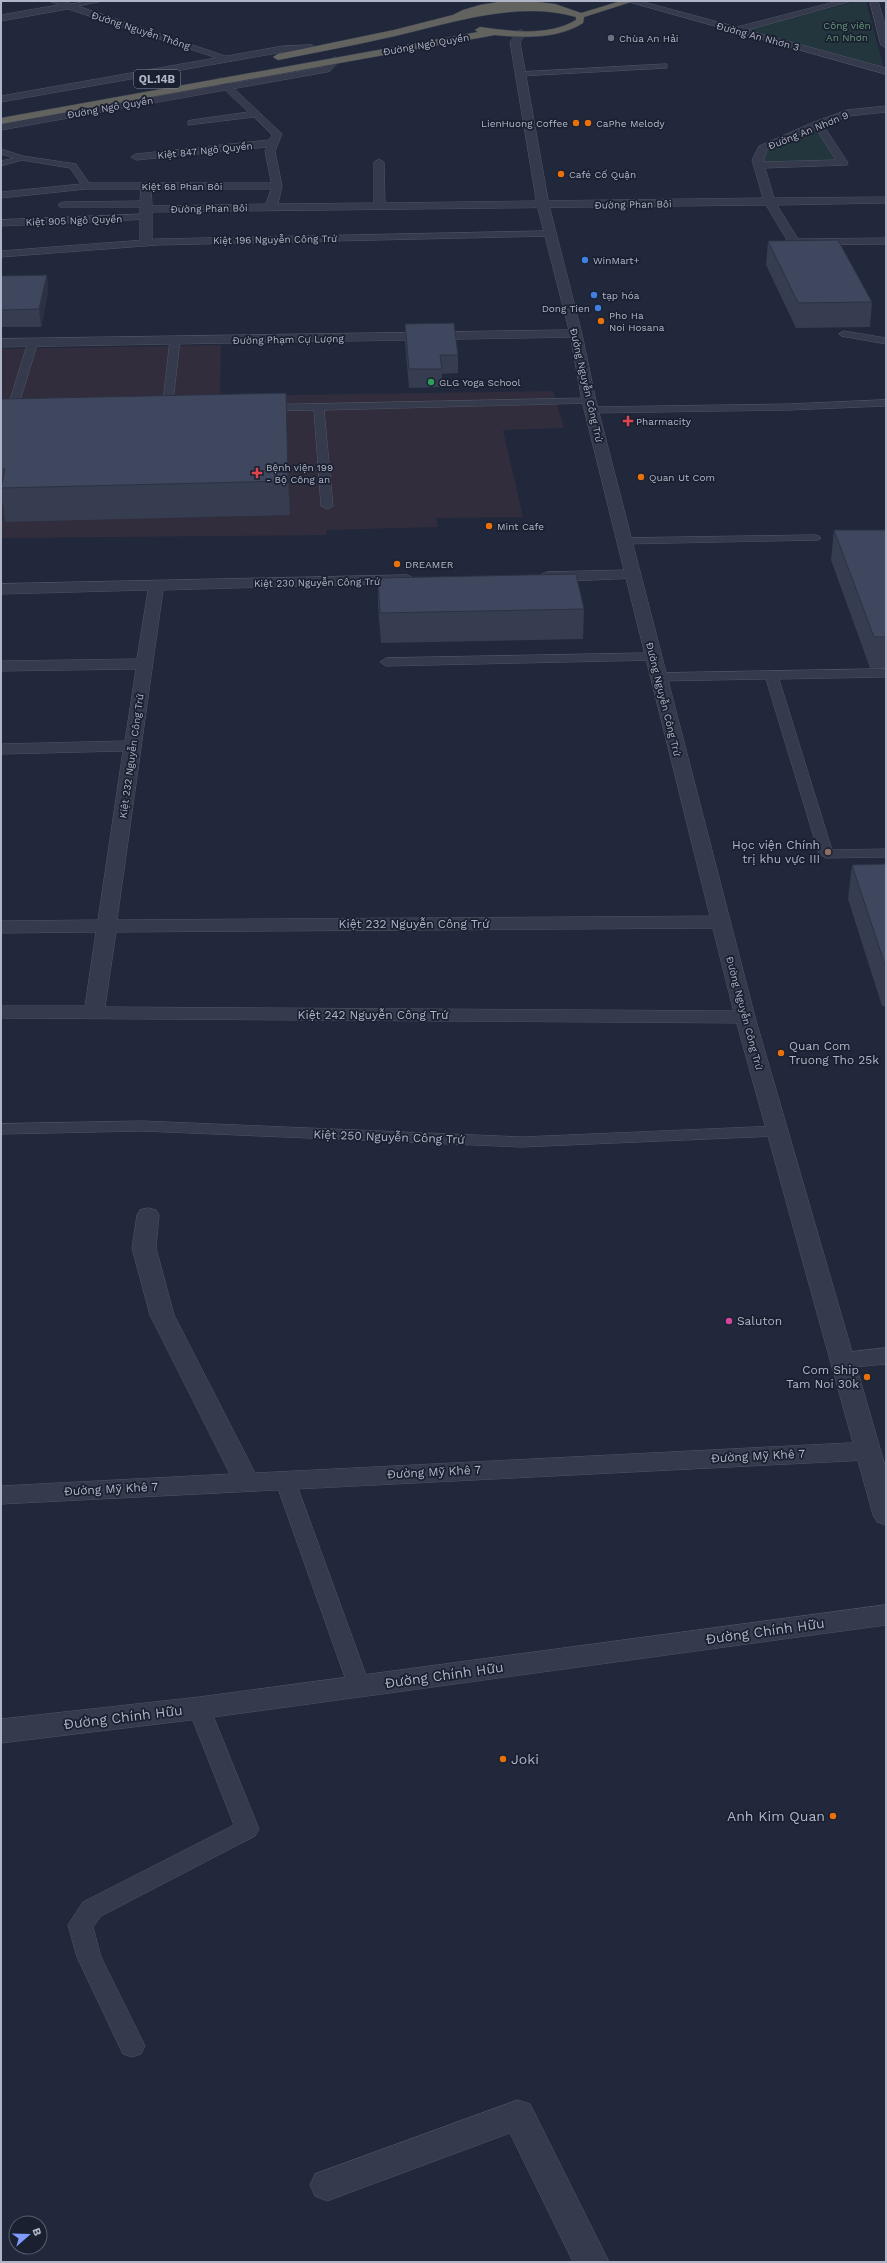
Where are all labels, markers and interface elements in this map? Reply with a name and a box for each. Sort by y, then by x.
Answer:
street label: Đường Nguyễn Thông [90,9,192,52]
street label: Đường An Nhơn 3 [715,20,801,53]
park label: Công viên An Nhơn [823,20,871,43]
street label: Đường Ngô Quyền [382,32,470,57]
marker: Chùa An Hải [606,33,616,43]
place label: Chùa An Hải [619,33,678,44]
road number: QL.14B [134,70,180,88]
street label: Đường Ngô Quyền [66,95,154,120]
street label: Đường An Nhơn 9 [766,109,850,152]
place label: LienHuong Coffee [481,118,568,129]
marker: LienHuong Coffee [571,118,581,128]
marker: CaPhe Melody [583,118,593,128]
place label: CaPhe Melody [596,118,666,129]
street label: Kiệt 847 Ngô Quyền [157,140,253,161]
marker: Café Cố Quận [556,169,566,179]
place label: Café Cố Quận [569,169,636,180]
street label: Kiệt 68 Phan Bôi [142,181,222,192]
street label: Đường Phan Bôi [594,198,672,211]
street label: Đường Phan Bôi [170,202,248,215]
street label: Kiệt 905 Ngô Quyền [25,213,123,228]
street label: Kiệt 196 Nguyễn Công Trứ [213,233,338,246]
marker: WinMart+ [580,255,590,265]
place label: WinMart+ [593,255,640,266]
marker: tạp hóa [589,290,599,300]
place label: tạp hóa [602,290,640,301]
place label: Dong Tien [542,303,590,314]
marker: Dong Tien [593,303,603,313]
place label: Pho Ha Noi Hosana [609,310,665,333]
marker: Pho Ha Noi Hosana [596,316,606,326]
street label: Đường Nguyễn Công Trứ [568,327,605,444]
street label: Đường Phạm Cự Lượng [232,333,344,346]
marker: GLG Yoga School [426,377,436,387]
place label: GLG Yoga School [439,377,521,388]
marker: Pharmacity [623,416,633,426]
place label: Pharmacity [636,416,692,427]
place label: Bệnh viện 199 - Bộ Công an [266,462,333,485]
marker: Bệnh viện 199 - Bộ Công an [251,467,263,479]
marker: Quan Ut Com [636,472,646,482]
place label: Quan Ut Com [649,472,715,483]
marker: Mint Cafe [484,521,494,531]
place label: Mint Cafe [497,521,544,532]
marker: DREAMER [392,559,402,569]
place label: DREAMER [405,559,454,570]
street label: Kiệt 230 Nguyễn Công Trứ [254,576,381,589]
street label: Đường Nguyễn Công Trứ [644,641,683,758]
street label: Kiệt 232 Nguyễn Công Trứ [117,692,146,819]
place label: Học viện Chính trị khu vực III [732,838,820,866]
marker: Học viện Chính trị khu vực III [823,847,833,857]
street label: Kiệt 232 Nguyễn Công Trứ [339,917,490,931]
street label: Đường Nguyễn Công Trứ [724,955,765,1072]
street label: Kiệt 242 Nguyễn Công Trứ [298,1008,449,1022]
place label: Quan Com Truong Tho 25k [789,1039,879,1067]
marker: Quan Com Truong Tho 25k [776,1048,786,1058]
street label: Kiệt 250 Nguyễn Công Trứ [313,1127,465,1147]
place label: Saluton [737,1314,782,1328]
marker: Saluton [724,1316,734,1326]
place label: Com Ship Tam Noi 30k [786,1363,859,1391]
marker: Com Ship Tam Noi 30k [862,1372,872,1382]
street label: Đường Mỹ Khê 7 [711,1447,806,1465]
street label: Đường Mỹ Khê 7 [387,1463,482,1481]
street label: Đường Mỹ Khê 7 [64,1480,159,1498]
street label: Đường Chính Hữu [705,1615,825,1647]
street label: Đường Chính Hữu [384,1659,504,1691]
street label: Đường Chính Hữu [63,1702,183,1732]
place label: Joki [511,1751,539,1767]
marker: Joki [498,1754,508,1764]
place label: Anh Kim Quan [727,1808,825,1824]
marker: Anh Kim Quan [828,1811,838,1821]
north arrow [8,2215,48,2255]
text: B [30,2226,44,2238]

